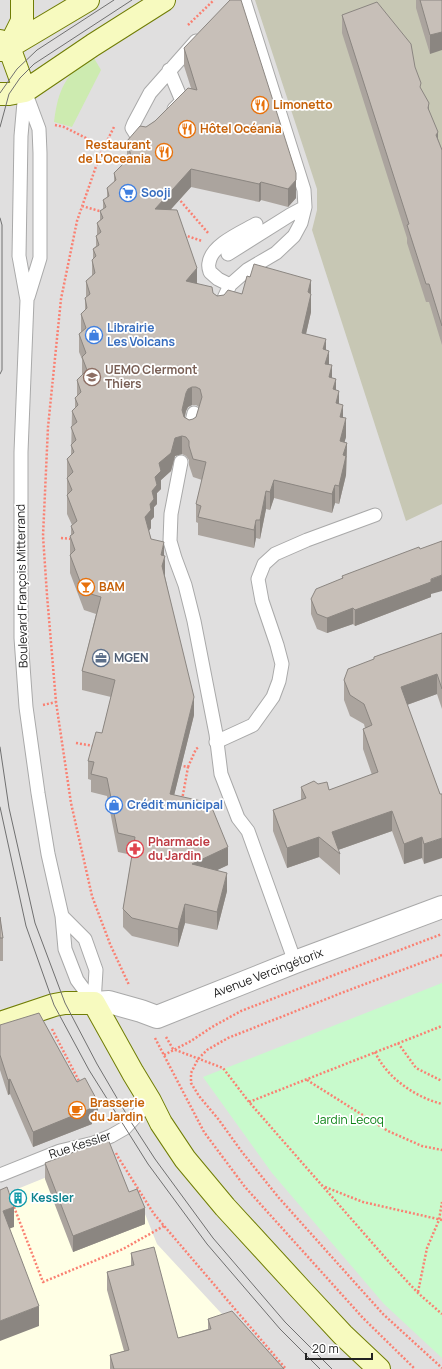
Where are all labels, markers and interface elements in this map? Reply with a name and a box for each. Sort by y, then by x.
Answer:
restaurant icon: Limonetto [250,95,270,115]
place label: Limonetto [273,96,333,113]
restaurant icon: Hôtel Océania [177,119,197,139]
place label: Hôtel Océania [200,120,282,137]
place label: Restaurant de L’Oceania [78,136,151,167]
restaurant icon: Restaurant de L’Oceania [154,142,174,162]
supermarket icon: Sooji [118,183,138,203]
place label: Sooji [141,184,171,201]
place label: Librairie Les Volcans [107,319,175,350]
shop icon: Librairie Les Volcans [84,325,104,345]
place label: UEMO Clermont Thiers [105,361,197,392]
school or university icon: UEMO Clermont Thiers [82,367,102,387]
street label: Boulevard François Mitterrand [12,504,31,668]
bar icon: BAM [76,577,96,597]
place label: BAM [99,578,125,595]
office icon: MGEN [91,648,111,668]
place label: MGEN [114,649,149,666]
shop icon: Crédit municipal [104,795,124,815]
place label: Crédit municipal [127,796,223,813]
place label: Pharmacie du Jardin [148,833,210,864]
pharmacy icon: Pharmacie du Jardin [125,839,145,859]
street label: Avenue Vercingétorix [210,943,326,1001]
place label: Brasserie du Jardin [90,1094,145,1125]
cafe icon: Brasserie du Jardin [67,1100,87,1120]
park label: Jardin Lecoq [314,1111,384,1128]
street label: Rue Kessler [47,1126,114,1163]
building icon: Kessler [8,1188,28,1208]
place label: Kessler [31,1189,74,1206]
scale bar [306,1335,372,1361]
text: 20 m [312,1340,339,1357]

